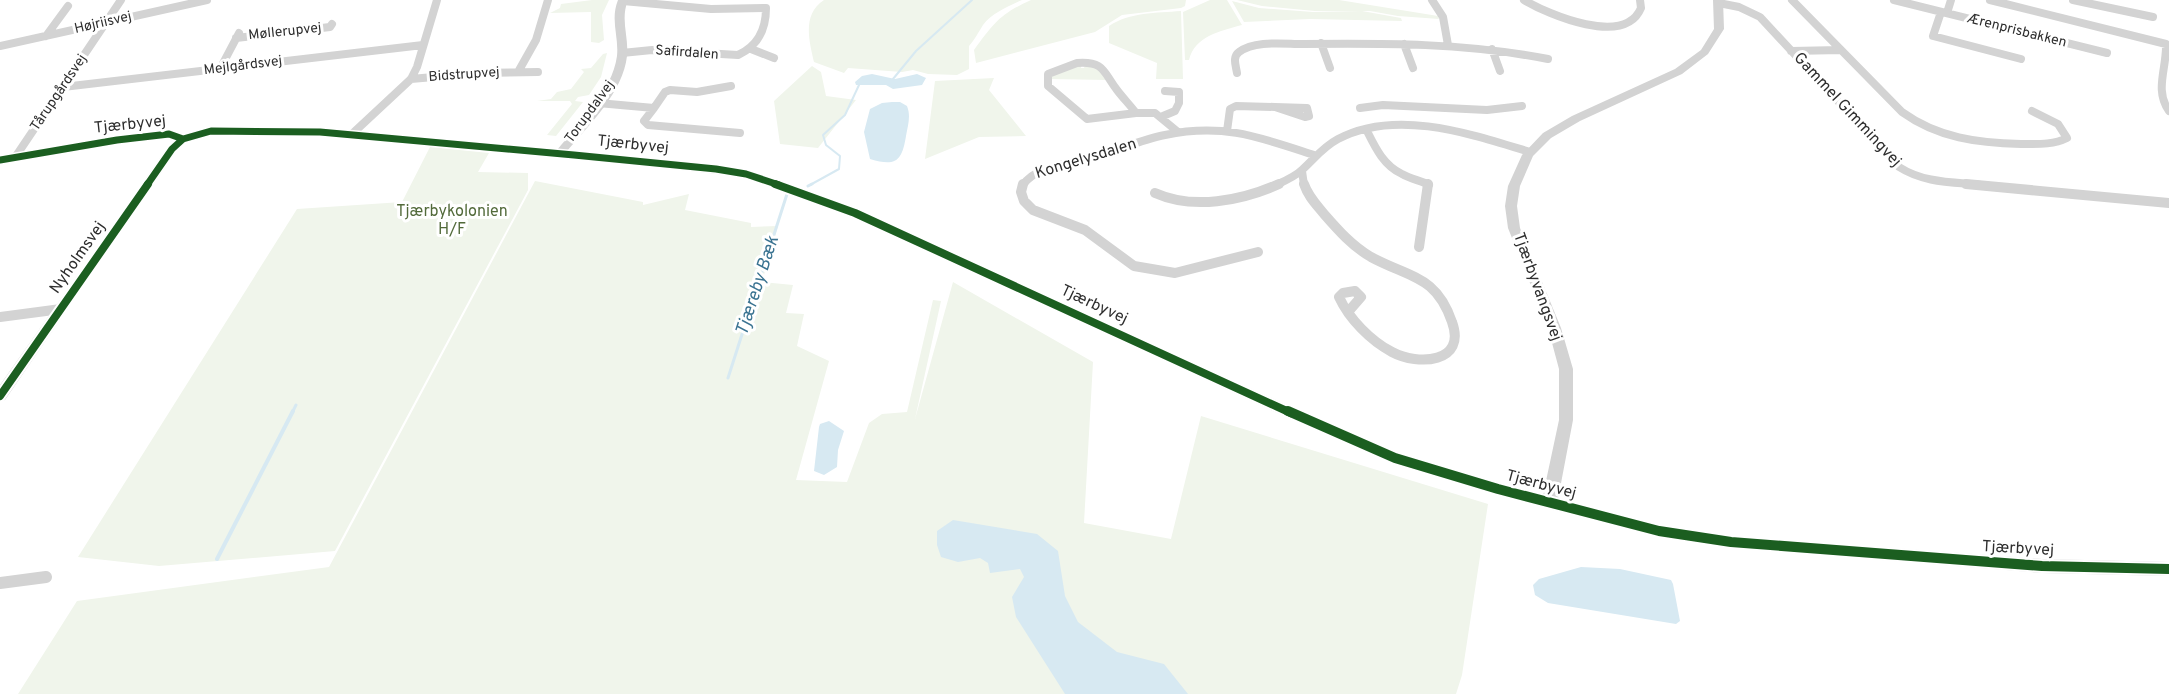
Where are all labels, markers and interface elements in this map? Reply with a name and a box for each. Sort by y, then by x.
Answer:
street label: Højriisvej [73,8,133,38]
street label: Ærenprisbakken [1965,10,2068,52]
street label: Møllerupvej [248,20,322,44]
street label: Safirdalen [655,42,719,64]
street label: Gammel Gimmingvej [1789,49,1905,171]
street label: Tårupgårdsvej [27,51,91,135]
street label: Mejlgårdsvej [203,53,283,79]
street label: Bidstrupvej [428,64,500,86]
street label: Torupdalvej [562,77,618,147]
street label: Tjærbyvej [93,111,167,139]
street label: Tjærbyvej [596,131,670,159]
street label: Kongelysdalen [1033,134,1139,184]
park label: Tjærbykolonien H/F [396,202,508,240]
street label: Nyholmsvej [46,218,110,298]
street label: Tjærbyvangsvej [1508,230,1566,344]
water label: Tjæreby Bæk [731,233,785,339]
street label: Tjærbyvej [1057,281,1131,329]
street label: Tjærbyvej [1504,466,1578,504]
street label: Tjærbyvej [1982,537,2054,561]

